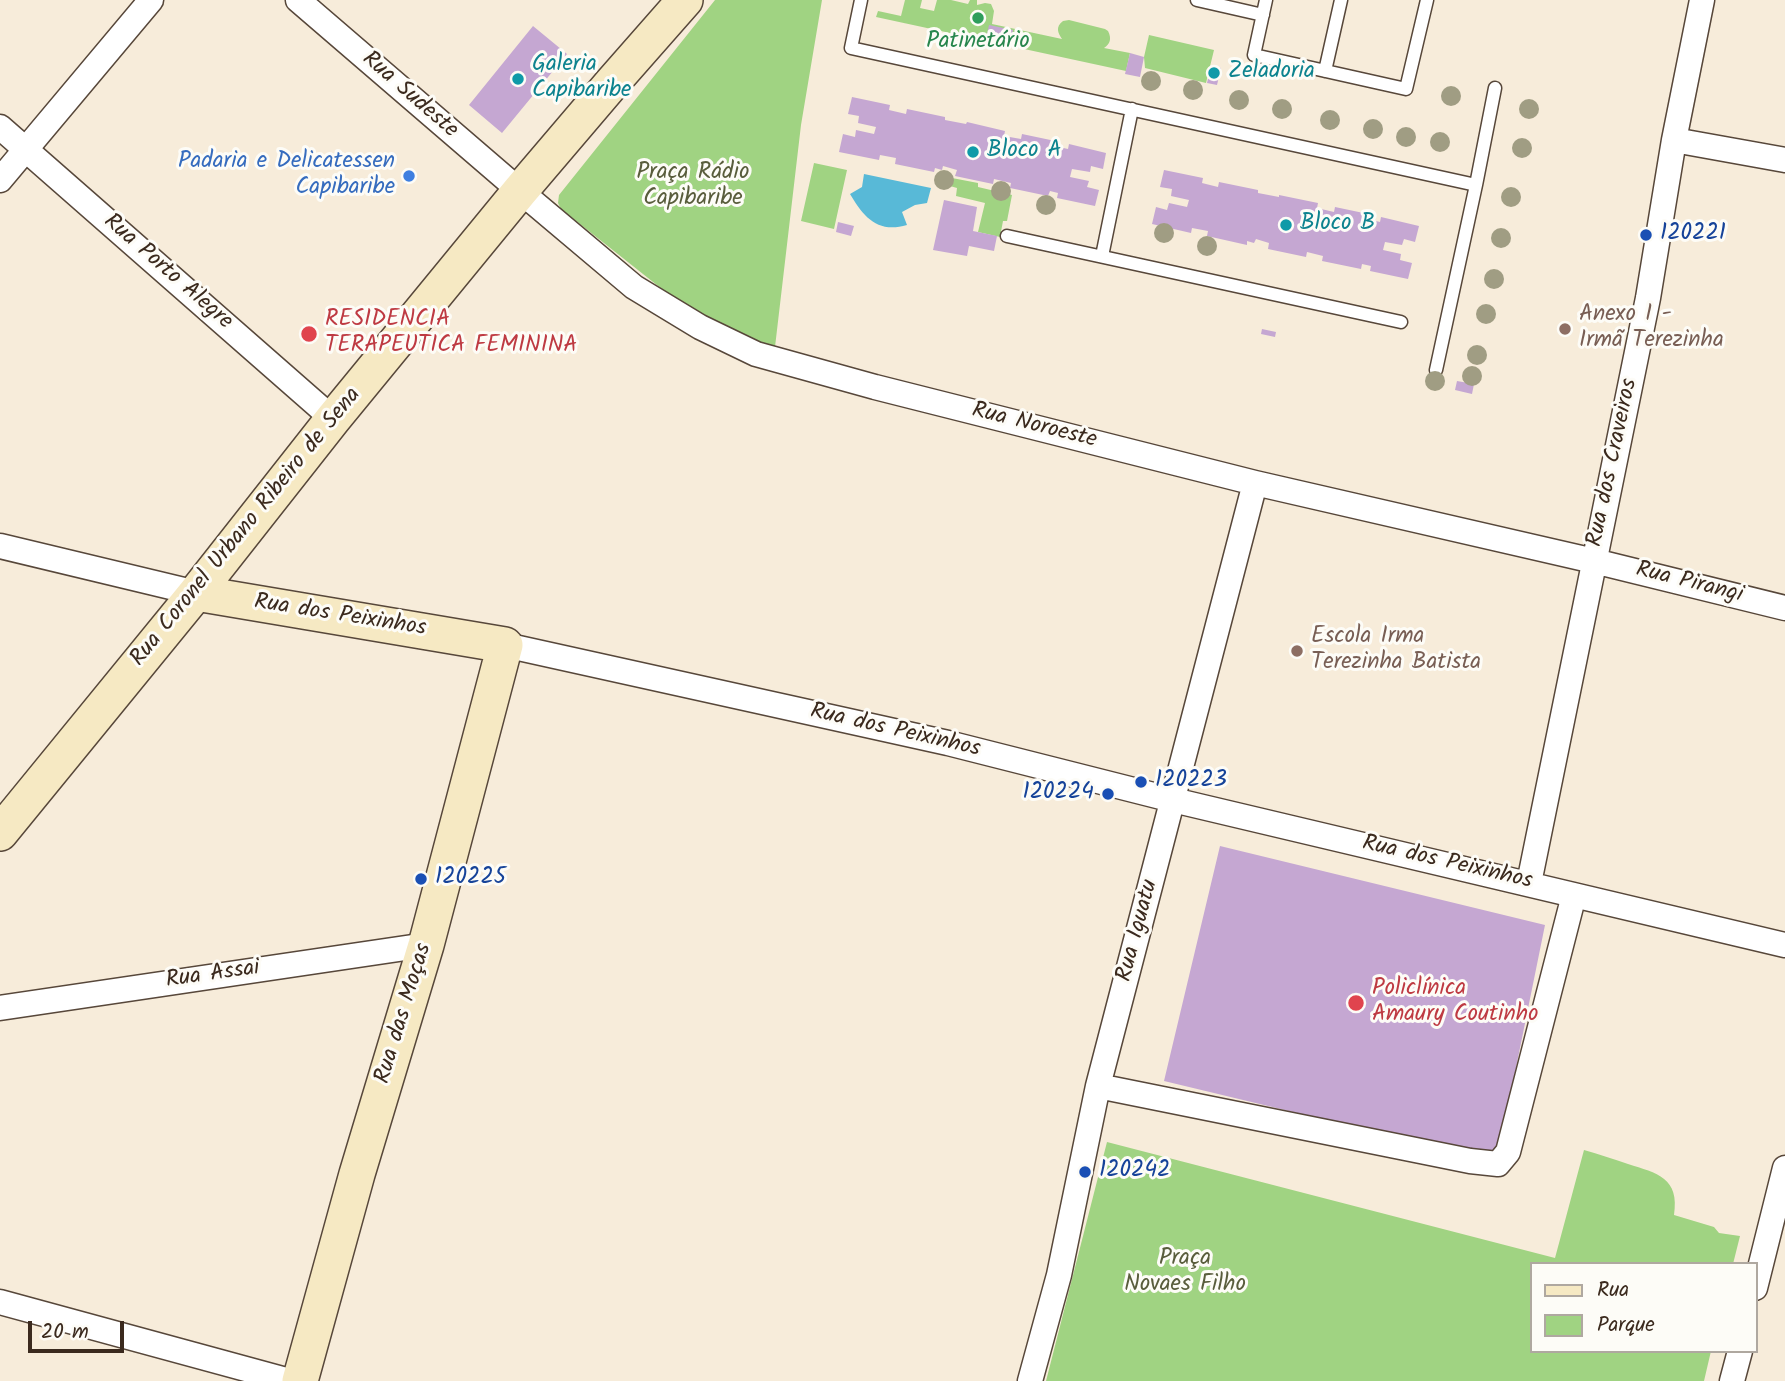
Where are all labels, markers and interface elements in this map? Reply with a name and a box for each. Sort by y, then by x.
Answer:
marker: Patinetário [970,10,986,26]
place label: Patinetário [926,29,1030,57]
street label: Rua Sudeste [355,47,463,145]
place label: Galeria Capibaribe [532,52,631,106]
place label: Zeladoria [1228,59,1315,87]
marker: Zeladoria [1206,65,1222,81]
marker: Galeria Capibaribe [510,71,526,87]
place label: Bloco A [987,138,1062,166]
marker: Bloco A [965,144,981,160]
place label: Padaria e Delicatessen Capibaribe [178,149,395,203]
park label: Praça Rádio Capibaribe [637,160,749,214]
marker: Padaria e Delicatessen Capibaribe [401,168,417,184]
street label: Rua Porto Alegre [97,209,237,337]
place label: Bloco B [1300,211,1375,239]
marker: Bloco B [1278,217,1294,233]
place label: 120221 [1660,221,1726,249]
marker: 120221 [1638,227,1654,243]
place label: Anexo I - Irmã Terezinha [1579,302,1724,356]
place label: RESIDENCIA TERAPEUTICA FEMININA [325,307,577,361]
marker: Anexo I - Irmã Terezinha [1557,321,1573,337]
marker: RESIDENCIA TERAPEUTICA FEMININA [299,324,319,344]
street label: Rua dos Craveiros [1583,377,1645,549]
street label: Rua Coronel Urbano Ribeiro de Sena [126,383,368,673]
street label: Rua Noroeste [969,398,1099,456]
street label: Rua Pirangi [1633,557,1745,611]
street label: Rua dos Peixinhos [252,590,428,644]
place label: Escola Irma Terezinha Batista [1311,624,1481,678]
marker: Escola Irma Terezinha Batista [1289,643,1305,659]
street label: Rua dos Peixinhos [807,699,983,765]
place label: 120223 [1155,768,1227,796]
marker: 120223 [1133,774,1149,790]
place label: 120224 [1023,780,1094,808]
marker: 120224 [1100,786,1116,802]
street label: Rua dos Peixinhos [1359,831,1535,897]
place label: 120225 [435,865,506,893]
marker: 120225 [413,871,429,887]
street label: Rua Iguatu [1112,877,1166,985]
street label: Rua das Moças [371,941,439,1087]
street label: Rua Assai [164,956,262,996]
place label: Policlínica Amaury Coutinho [1372,976,1538,1030]
marker: Policlínica Amaury Coutinho [1346,993,1366,1013]
place label: 120242 [1099,1158,1170,1186]
marker: 120242 [1077,1164,1093,1180]
park label: Praça Novaes Filho [1124,1246,1246,1300]
legend [1530,1262,1757,1353]
text: Rua [1597,1274,1629,1307]
scale bar [32,1308,128,1352]
text: Parque [1597,1309,1655,1342]
text: 20 m [41,1316,89,1349]

